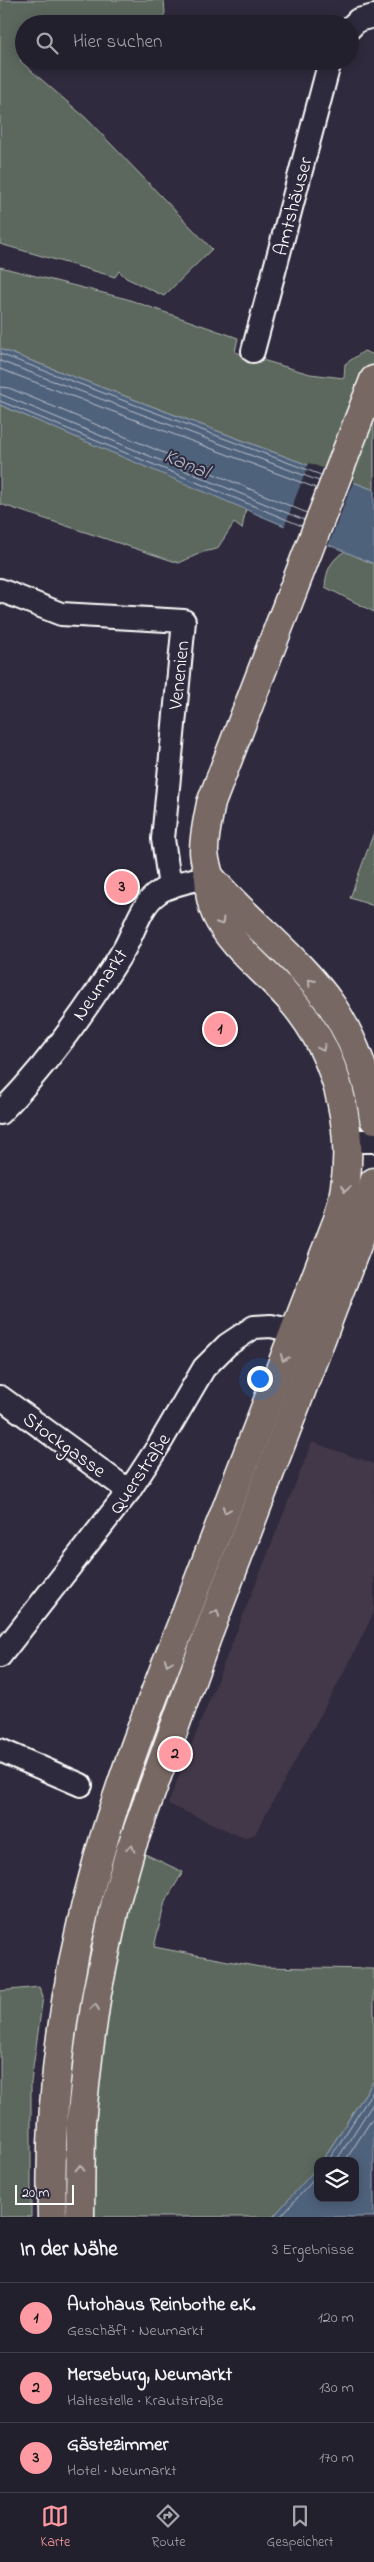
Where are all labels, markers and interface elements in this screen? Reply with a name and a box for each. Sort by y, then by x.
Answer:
search box [15,15,359,70]
icon: search [33,29,61,57]
text: Hier suchen [73,29,162,56]
street label: Amtshäuser [267,153,322,259]
water label: Kanal [159,442,216,489]
street label: Venenien [162,639,199,712]
pin: 3 [106,868,138,906]
one-way arrow [215,917,224,926]
street label: Neumarkt [66,943,136,1027]
one-way arrow [308,978,317,987]
pin: 1 [204,1010,236,1048]
one-way arrow [316,1043,327,1052]
one-way arrow [340,1186,351,1194]
one-way arrow [280,1353,290,1362]
your location [247,1366,273,1392]
street label: Stockgasse [15,1406,111,1487]
street label: Querstraße [103,1428,179,1521]
one-way arrow [222,1505,232,1514]
one-way arrow [210,1609,220,1618]
one-way arrow [163,1657,174,1666]
pin: 2 [159,1735,191,1773]
one-way arrow [125,1845,135,1853]
one-way arrow [89,2002,100,2010]
map controls [314,2157,359,2202]
button: layers [314,2157,359,2202]
one-way arrow [75,2164,85,2172]
scale bar [15,2182,74,2205]
text: 20 m [22,2183,49,2204]
text: In der Nähe [20,2235,118,2265]
text: 3 Ergebnisse [272,2238,354,2262]
text: Autohaus Reinbothe e.K. [67,2292,256,2319]
text: 1 [33,2306,39,2330]
text: 120 m [318,2306,354,2330]
text: Geschäft · Neumarkt [67,2319,204,2343]
text: Merseburg, Neumarkt [67,2362,232,2389]
text: 2 [32,2376,40,2400]
text: 130 m [319,2376,354,2400]
text: Haltestelle · Krautstraße [67,2389,223,2413]
text: Gästezimmer [67,2432,168,2459]
text: 3 [33,2446,39,2470]
text: 170 m [319,2446,354,2470]
text: Hotel · Neumarkt [67,2459,177,2483]
tab: Karte [41,2502,70,2553]
tab: Route [151,2502,185,2553]
tab: Gespeichert [267,2502,333,2553]

